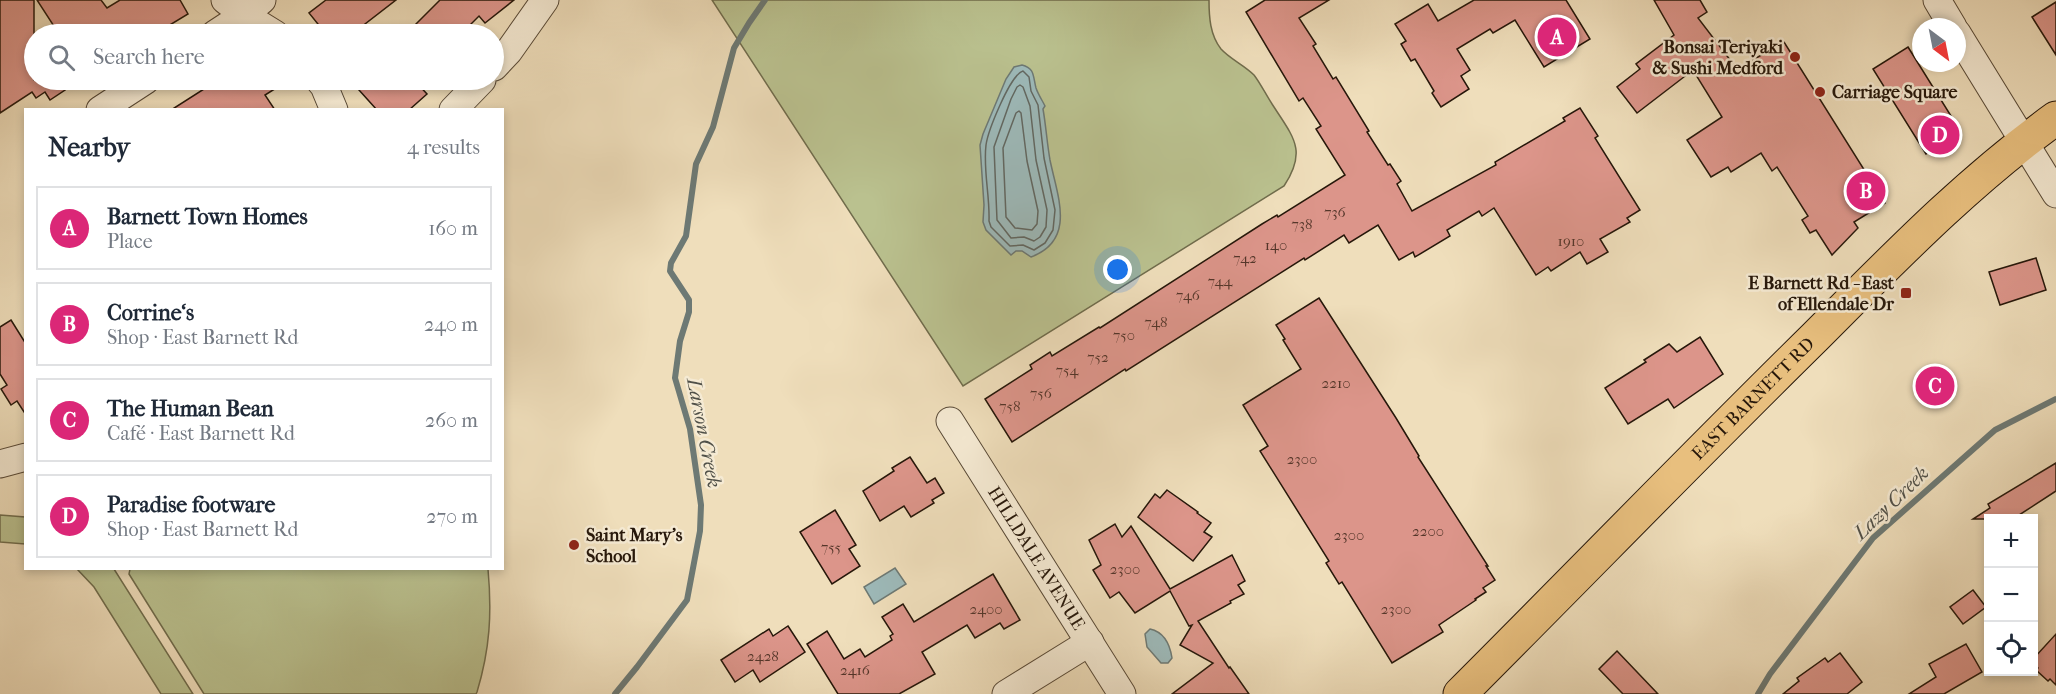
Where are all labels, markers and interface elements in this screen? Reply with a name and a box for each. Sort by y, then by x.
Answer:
pin: A [1538,15,1576,60]
north arrow [1912,18,1966,72]
search box [24,24,504,90]
place label: Bonsai Teriyaki & Sushi Medford [1652,37,1784,79]
icon: search [45,41,78,74]
text: Search here [93,44,205,70]
marker: Bonsai Teriyaki & Sushi Medford [1788,50,1802,64]
place label: Carriage Square [1832,82,1957,103]
marker: Carriage Square [1813,85,1827,99]
pin: D [1920,112,1960,158]
text: Nearby [48,132,130,163]
text: 4 results [407,136,480,159]
pin: B [1846,168,1886,213]
house number: 736 [1324,203,1347,221]
text: Barnett Town Homes [107,204,308,230]
house number: 738 [1292,215,1312,233]
text: A [63,217,76,240]
text: 160 m [428,217,478,240]
text: Place [107,230,153,253]
house number: 1910 [1558,232,1584,250]
house number: 140 [1265,236,1287,254]
house number: 742 [1233,249,1257,267]
your location [1103,255,1132,284]
house number: 744 [1208,272,1233,290]
place label: E Barnett Rd - East of Ellendale Dr [1748,273,1895,315]
house number: 746 [1176,286,1201,304]
marker: E Barnett Rd - East of Ellendale Dr [1899,286,1913,300]
text: Corrine‘s [107,300,194,326]
text: B [63,313,76,336]
text: 240 m [424,313,478,336]
house number: 748 [1144,313,1168,331]
text: Shop · East Barnett Rd [107,326,298,349]
house number: 750 [1113,326,1135,344]
street label: EAST BARNETT RD [1687,333,1819,464]
house number: 752 [1087,348,1109,366]
house number: 754 [1056,361,1079,379]
pin: C [1916,364,1954,408]
water label: Larson Creek [682,374,726,490]
house number: 2210 [1322,374,1350,392]
house number: 756 [1030,384,1053,402]
text: The Human Bean [107,396,274,422]
house number: 758 [999,397,1021,415]
text: C [63,409,76,432]
text: 260 m [425,409,478,432]
text: Café · East Barnett Rd [107,422,295,445]
house number: 2300 [1287,450,1317,468]
water label: Lazy Creek [1847,462,1933,546]
street label: HILLDALE AVENUE [983,482,1089,634]
text: Paradise footware [107,492,275,518]
text: D [62,505,77,528]
text: 270 m [426,505,478,528]
map controls [1984,514,2038,676]
button: + [1984,514,2038,568]
text: Shop · East Barnett Rd [107,518,298,541]
house number: 2200 [1412,522,1444,540]
place label: Saint Mary's School [586,525,683,567]
house number: 2300 [1334,526,1364,544]
marker: Saint Mary's School [567,538,581,552]
house number: 755 [821,538,841,556]
house number: 2300 [1110,560,1140,578]
button: − [1984,568,2038,622]
house number: 2400 [969,600,1003,618]
house number: 2300 [1381,600,1411,618]
button: locate [1984,622,2038,676]
house number: 2428 [747,647,779,665]
house number: 2416 [840,661,871,679]

